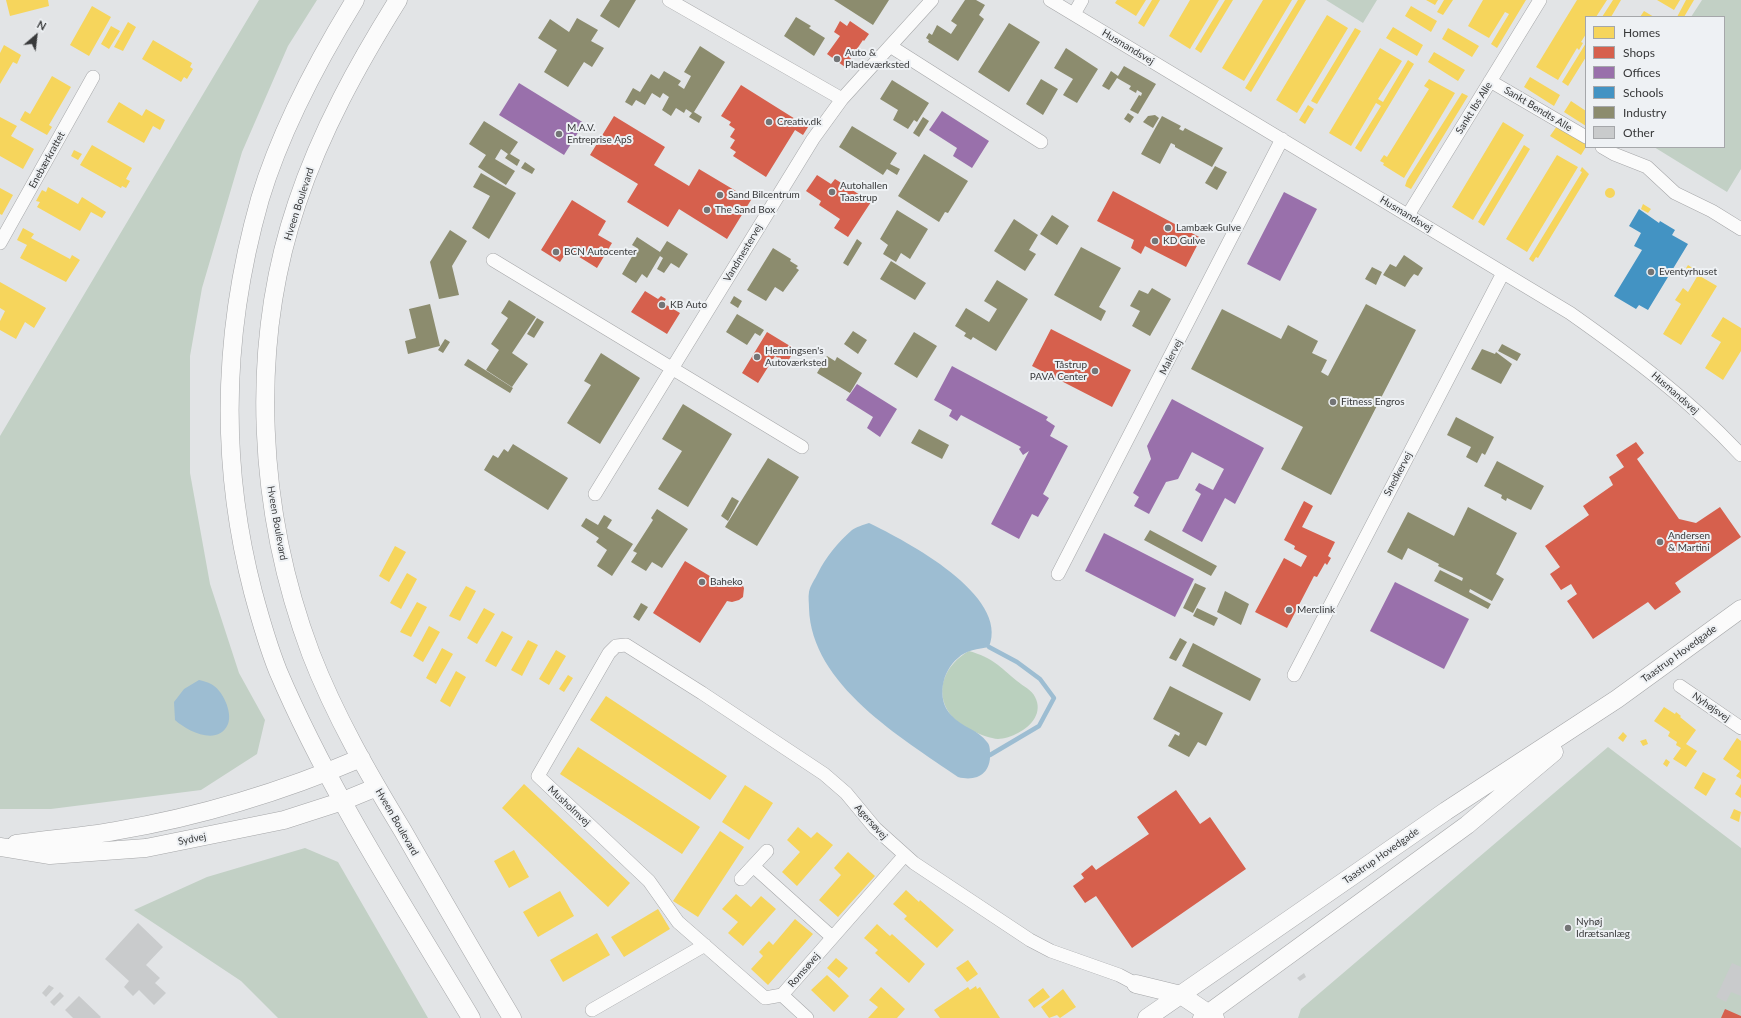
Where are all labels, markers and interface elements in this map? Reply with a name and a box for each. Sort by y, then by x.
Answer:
north arrow [16,16,56,56]
legend [1585,16,1725,148]
text: N [35,17,49,33]
text: Homes [1623,25,1660,40]
street label: Husmandsvej [1100,27,1156,67]
text: Shops [1623,45,1655,60]
place label: Auto & Pladeværksted [845,47,910,70]
marker: Auto & Pladeværksted [832,54,842,64]
text: Offices [1623,65,1660,80]
street label: Sankt Ibs Alle [1453,80,1495,136]
street label: Sankt Bendts Alle [1502,84,1574,134]
text: Schools [1623,85,1664,100]
text: Industry [1623,105,1666,120]
place label: Creativ.dk [777,116,821,128]
marker: Creativ.dk [764,117,774,127]
place label: M.A.V. Entreprise ApS [567,122,632,146]
text: Other [1623,125,1654,140]
marker: M.A.V. Entreprise ApS [554,129,564,139]
street label: Enebærkrattet [26,130,68,190]
street label: Hveen Boulevard [282,166,316,242]
place label: Autohallen Taastrup [840,180,888,204]
marker: Autohallen Taastrup [827,187,837,197]
place label: Sand Bilcentrum [728,189,800,201]
marker: Sand Bilcentrum [715,190,725,200]
street label: Husmandsvej [1378,194,1434,234]
place label: The Sand Box [715,204,775,216]
marker: The Sand Box [702,205,712,215]
street label: Vandmestervej [721,222,765,284]
place label: Lambæk Gulve [1176,222,1241,234]
marker: Lambæk Gulve [1163,223,1173,233]
place label: KD Gulve [1163,235,1205,247]
marker: KD Gulve [1150,236,1160,246]
place label: BCN Autocenter [564,246,637,258]
marker: BCN Autocenter [551,247,561,257]
place label: Eventyrhuset [1659,266,1717,278]
marker: Eventyrhuset [1646,267,1656,277]
place label: KB Auto [670,299,707,311]
marker: KB Auto [657,300,667,310]
street label: Malervej [1157,337,1185,377]
place label: Henningsen's Autoværksted [765,345,827,368]
marker: Henningsen's Autoværksted [752,352,762,362]
place label: Tåstrup PAVA Center [1030,359,1087,382]
marker: Tåstrup PAVA Center [1090,366,1100,376]
street label: Husmandsvej [1649,369,1701,417]
place label: Fitness Engros [1341,396,1405,408]
marker: Fitness Engros [1328,397,1338,407]
street label: Snedkervej [1381,450,1415,498]
street label: Hveen Boulevard [265,485,289,561]
place label: Andersen & Martini [1668,530,1710,554]
marker: Andersen & Martini [1655,537,1665,547]
place label: Baheko [710,576,743,588]
marker: Baheko [697,577,707,587]
place label: Merclink [1297,604,1335,616]
marker: Merclink [1284,605,1294,615]
street label: Taastrup Hovedgade [1639,623,1719,685]
street label: Nyhøjsvej [1690,690,1732,724]
street label: Musholmvej [545,783,593,829]
street label: Hveen Boulevard [373,786,421,858]
street label: Agersøvej [852,802,890,842]
street label: Taastrup Hovedgade [1341,825,1421,887]
street label: Sydvej [177,830,207,848]
place label: Nyhøj Idrætsanlæg [1576,916,1630,940]
marker: Nyhøj Idrætsanlæg [1563,923,1573,933]
street label: Romsøvej [786,950,822,990]

